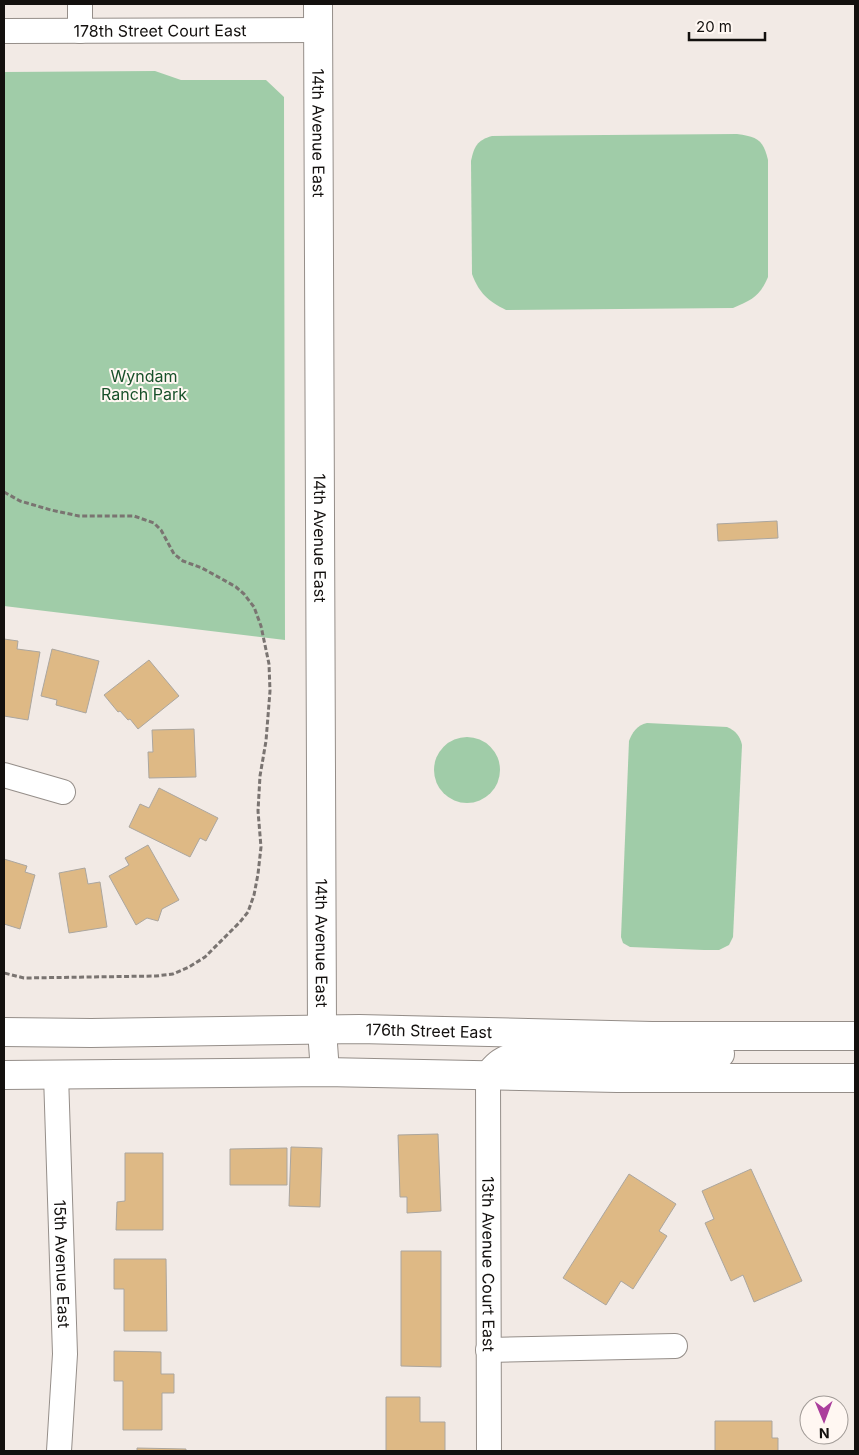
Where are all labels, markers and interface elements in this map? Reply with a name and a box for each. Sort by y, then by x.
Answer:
scale bar [689,10,765,42]
text: 20 m [696,17,732,36]
street label: 178th Street Court East [73,20,247,41]
street label: 14th Avenue East [308,68,329,198]
park label: Wyndam Ranch Park [101,366,187,404]
street label: 14th Avenue East [310,473,330,603]
street label: 14th Avenue East [311,878,332,1008]
street label: 176th Street East [366,1019,492,1042]
street label: 13th Avenue Court East [478,1176,499,1352]
street label: 15th Avenue East [50,1199,74,1328]
north arrow [799,1395,849,1445]
text: N [819,1425,830,1442]

